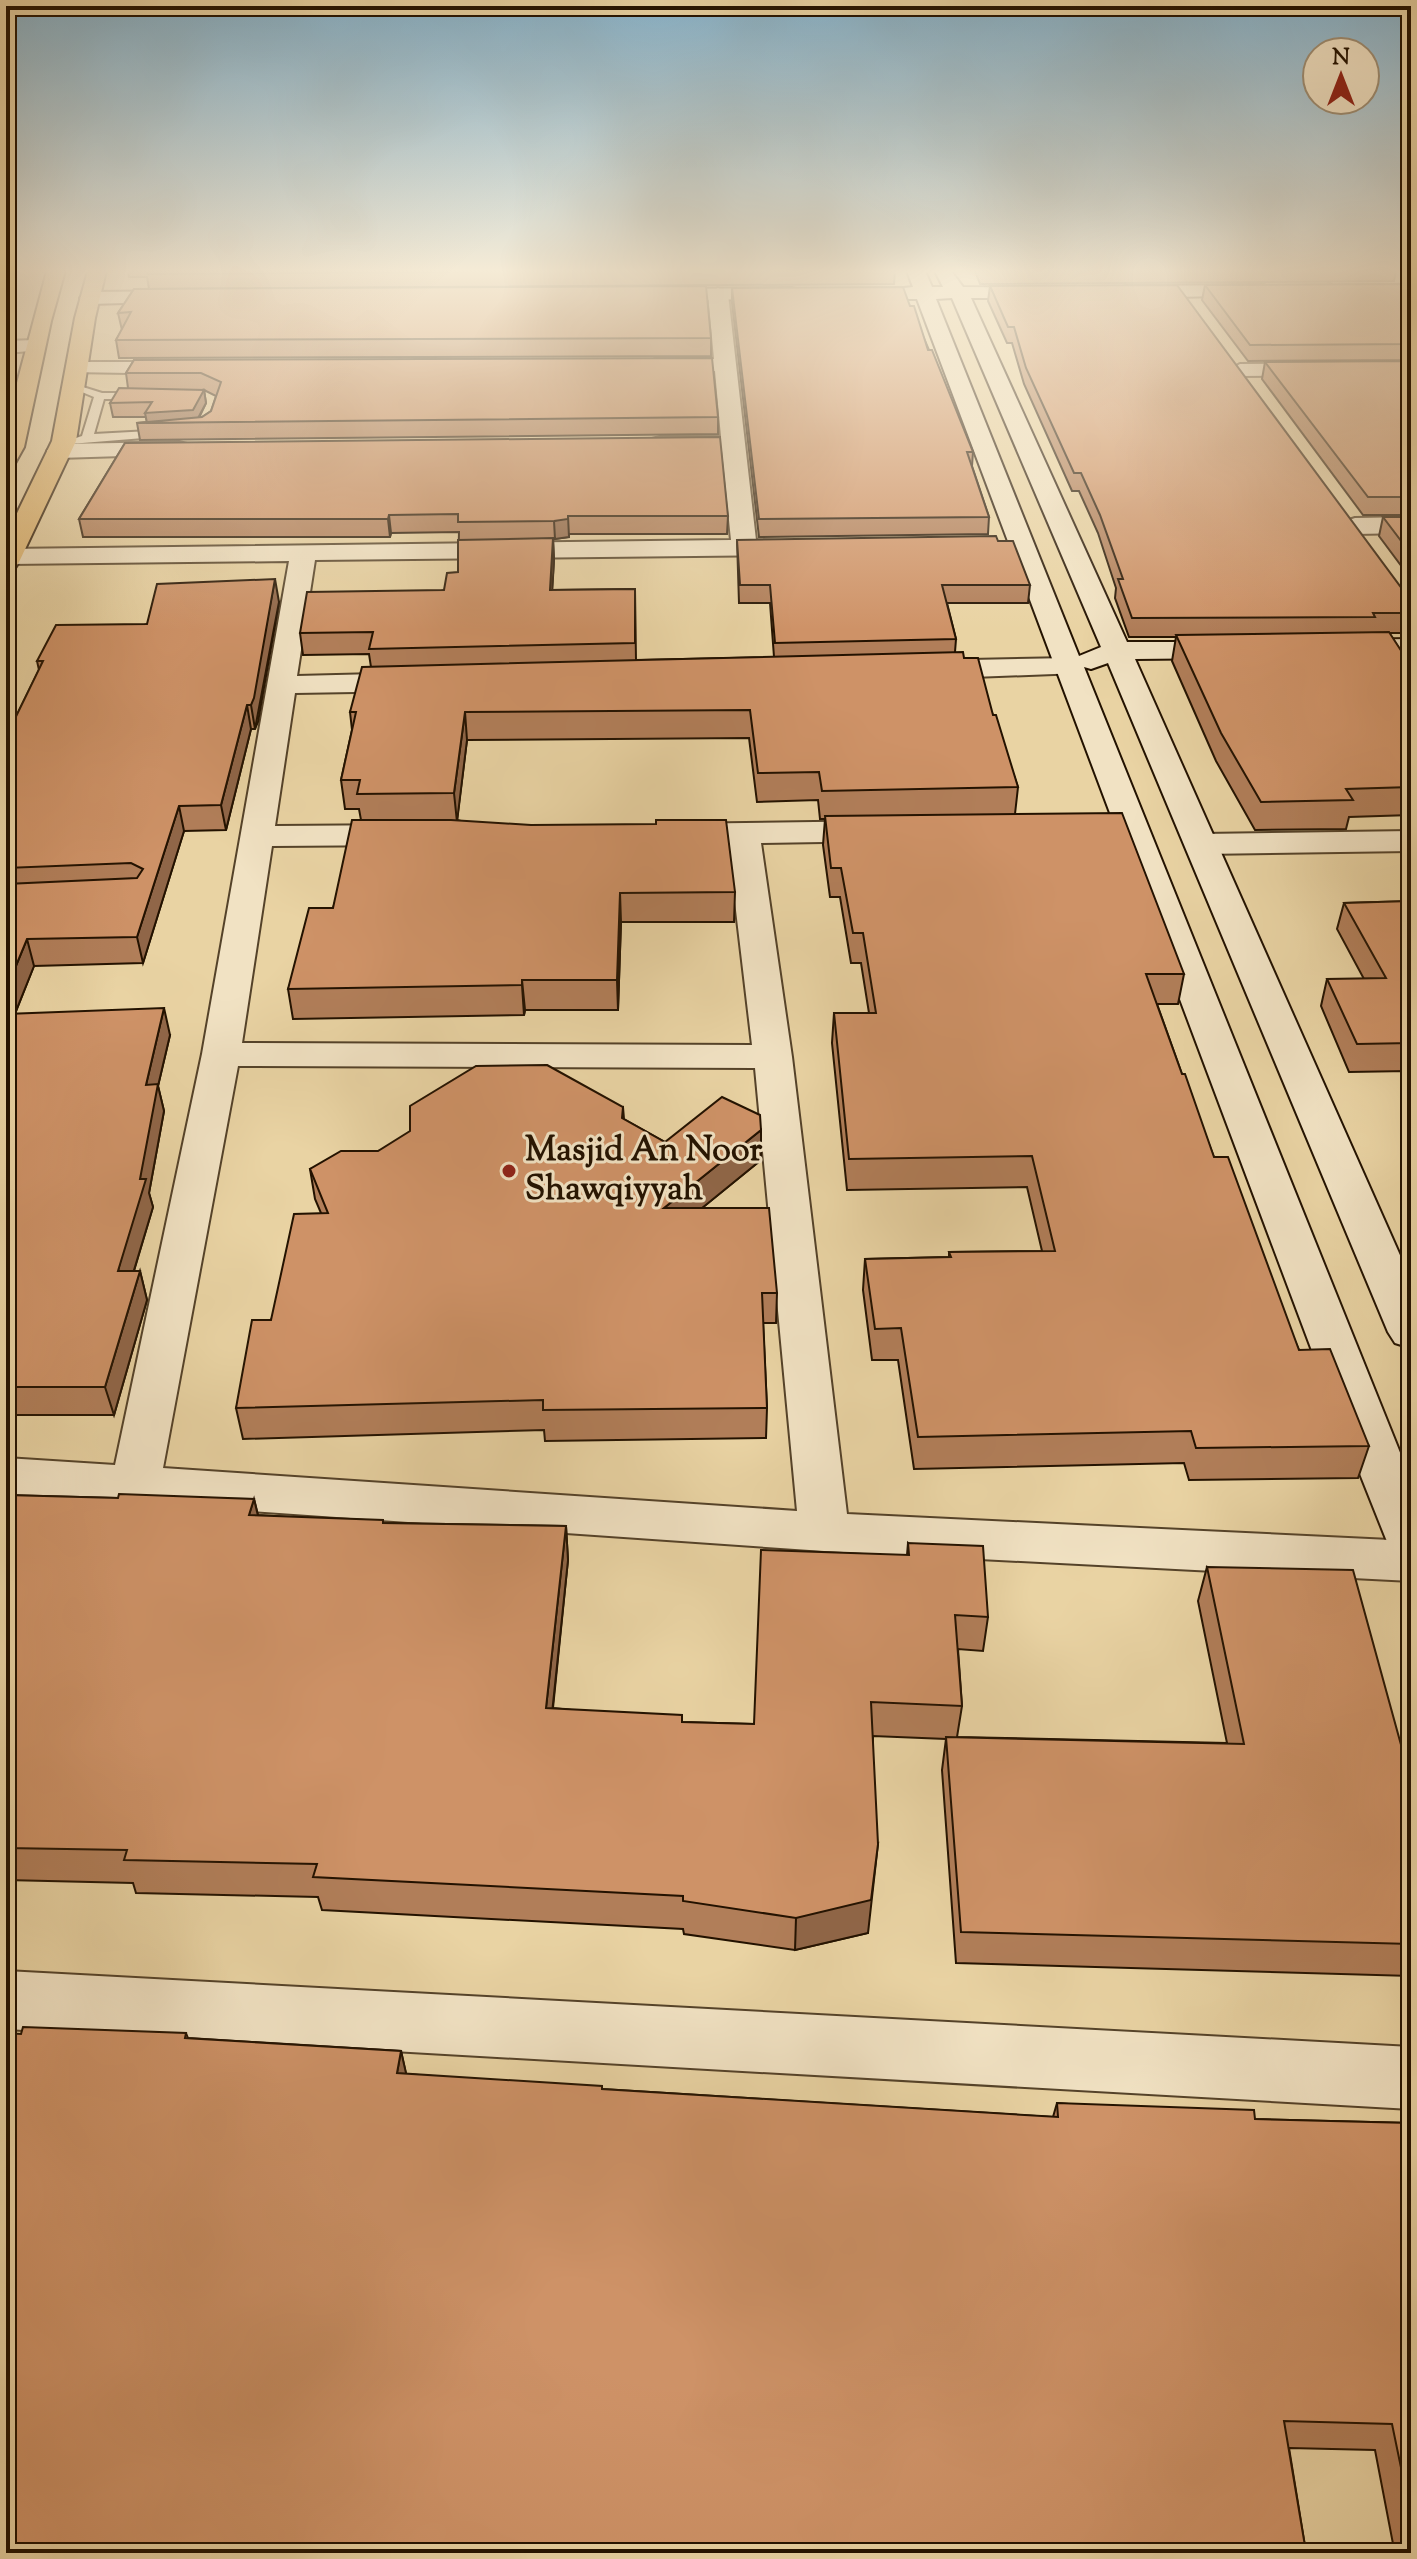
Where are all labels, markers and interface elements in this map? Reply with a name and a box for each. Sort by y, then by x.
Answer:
north arrow [1301,36,1381,116]
text: N [1332,43,1350,75]
place label: Masjid An Noor Shawqiyyah [525,1127,763,1215]
marker: Masjid An Noor Shawqiyyah [500,1162,518,1180]

